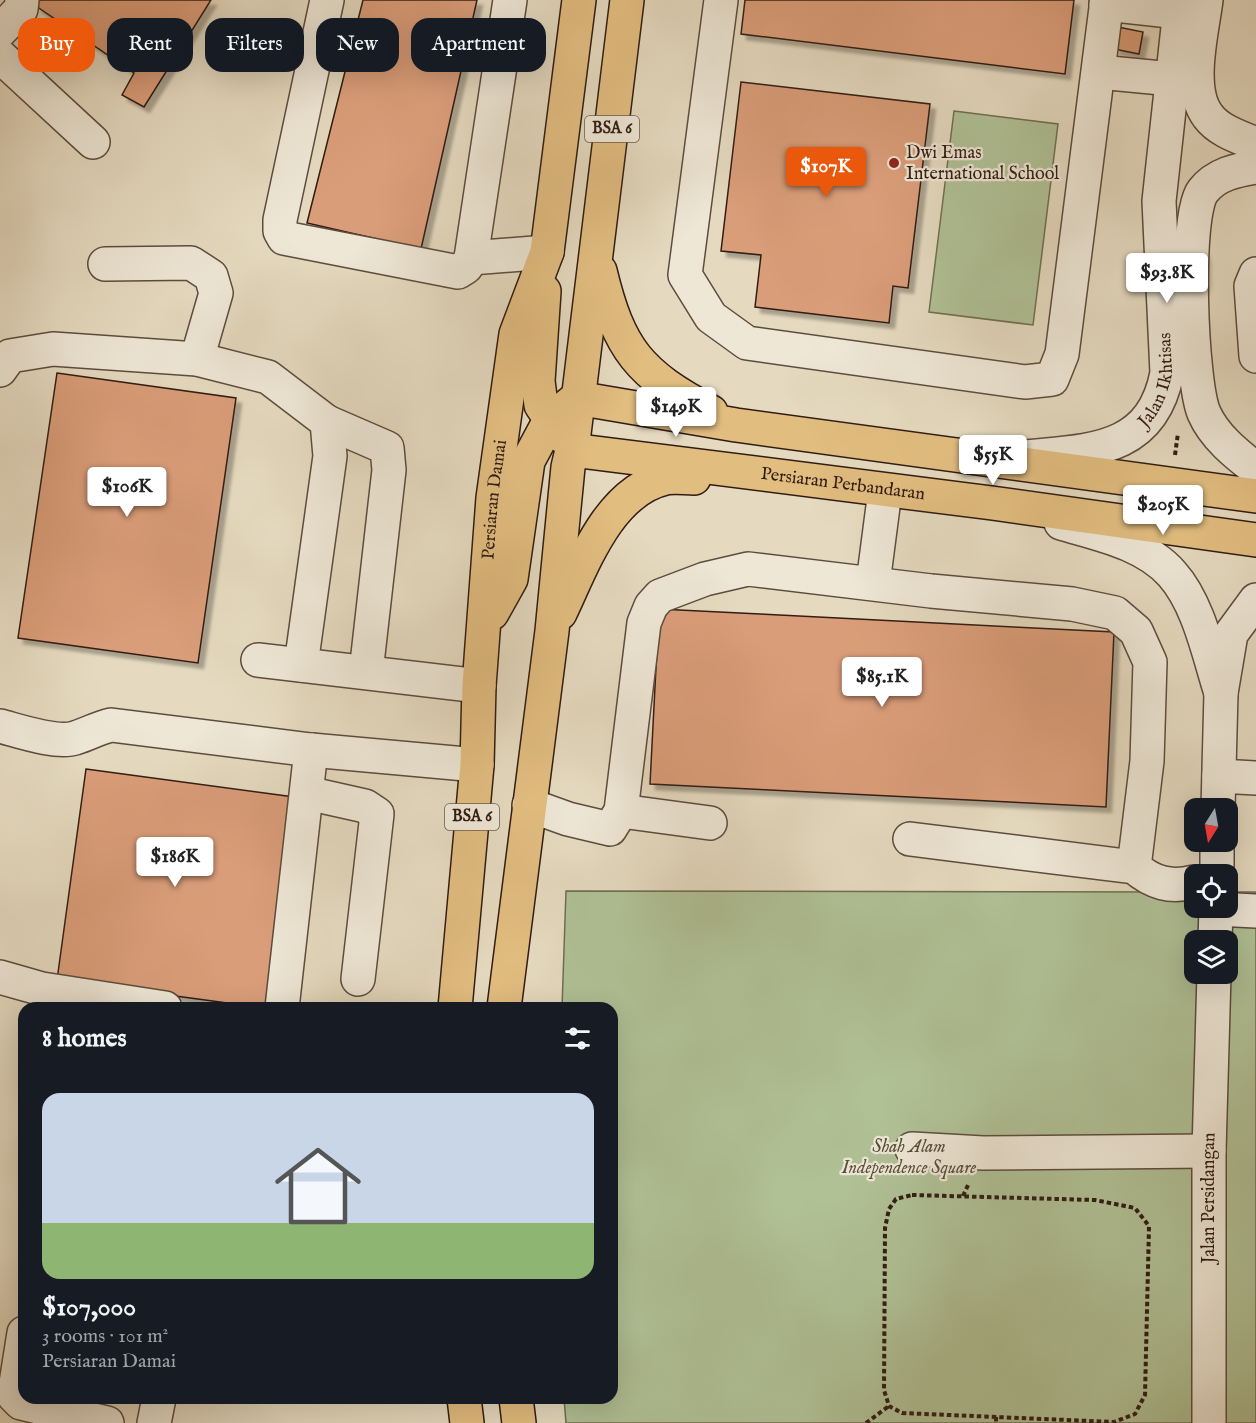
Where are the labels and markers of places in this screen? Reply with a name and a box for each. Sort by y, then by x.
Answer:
place label: Dwi Emas International School [906,142,1059,186]
pin: $107K [784,147,868,198]
marker: Dwi Emas International School [887,156,901,170]
pin: $93.8K [1118,253,1216,304]
pin: $149K [634,387,718,438]
pin: $55K [957,435,1029,486]
pin: $106K [85,467,169,518]
pin: $205K [1121,485,1205,536]
pin: $85.1K [833,657,931,708]
pin: $186K [133,837,217,888]

